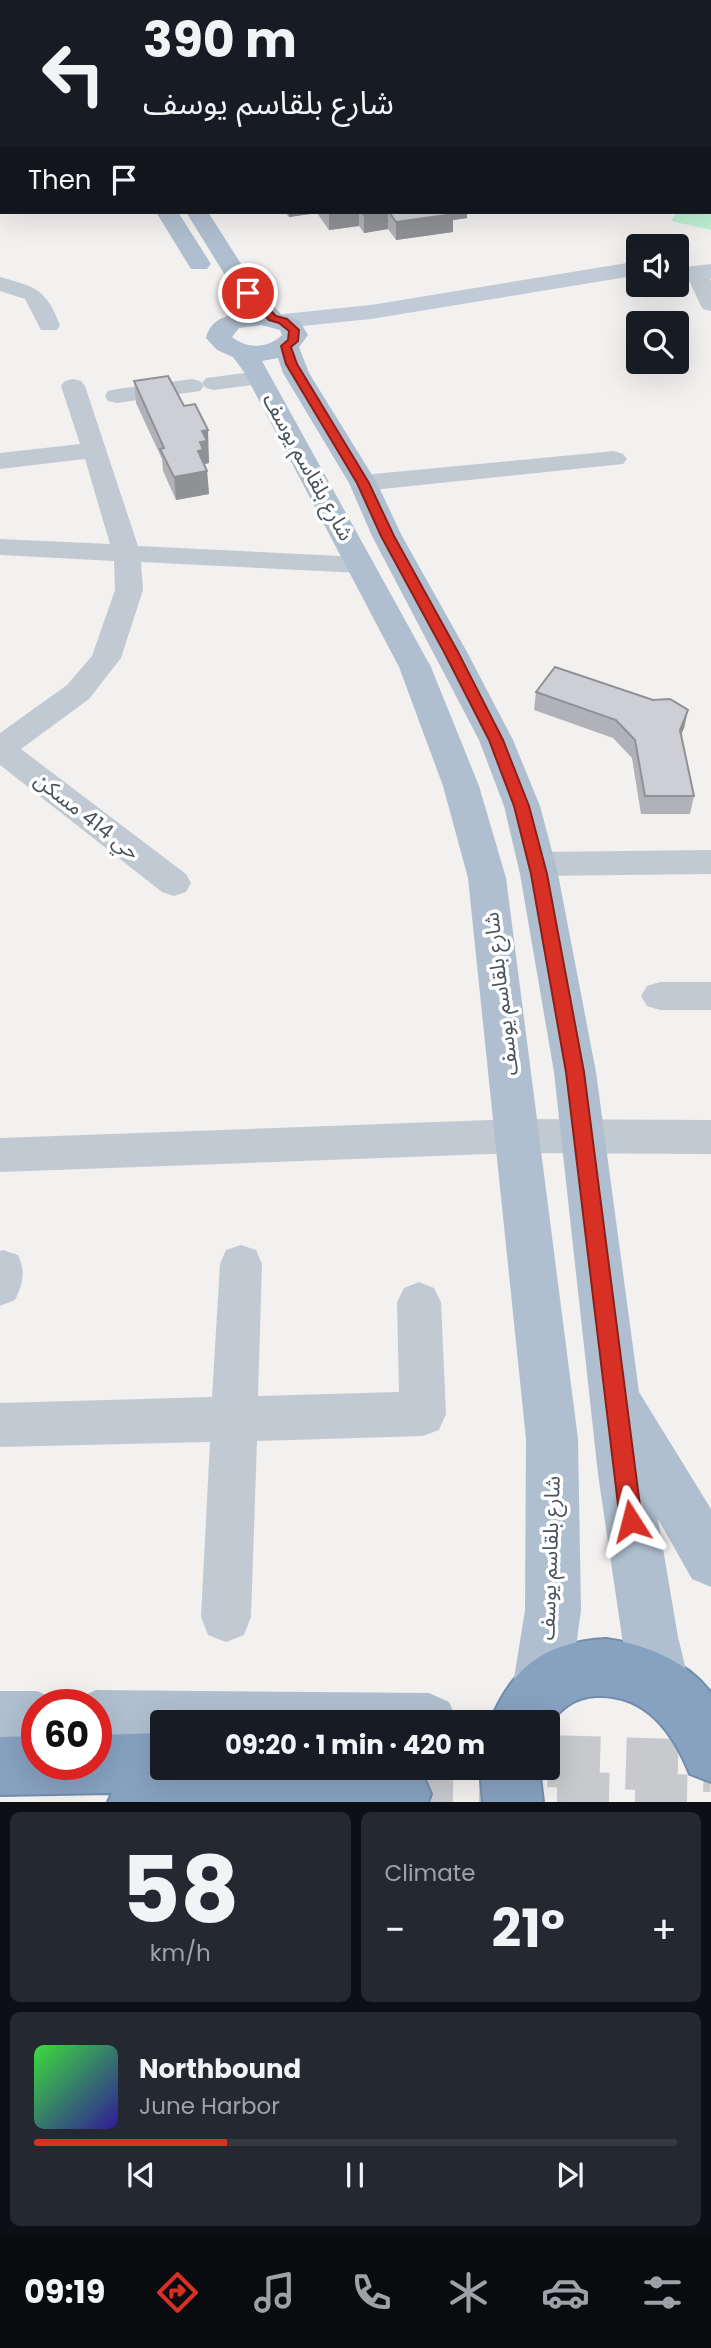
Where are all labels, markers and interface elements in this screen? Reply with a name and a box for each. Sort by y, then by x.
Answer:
text: 390 m [143,6,297,74]
icon: left [28,28,119,119]
text: شارع بلقاسم يوسف [143,80,394,125]
icon: arrive [105,161,143,199]
text: Then [28,162,91,198]
map controls [626,234,689,374]
button: sound [626,234,689,297]
pin [218,263,278,323]
icon: arrive [229,274,267,312]
button: search [626,311,689,374]
street label: شارع بلقاسم يوسف [255,388,361,546]
street label: حي 414 مسكن [27,765,146,868]
street label: شارع بلقاسم يوسف [476,910,526,1078]
street label: شارع بلقاسم يوسف [532,1475,568,1641]
position arrow [594,1484,668,1558]
speed limit sign: 60 [21,1689,112,1780]
text: 09:20 · 1 min · 420 m [225,1727,485,1763]
text: 58 [121,1826,239,1954]
text: Climate [385,1857,475,1889]
text: 21° [492,1892,565,1965]
text: − [385,1903,405,1956]
text: + [651,1903,677,1956]
text: km/h [150,1937,211,1969]
text: Northbound [139,2051,301,2087]
text: June Harbor [139,2090,280,2122]
icon: previous [122,2156,160,2194]
icon: pause [336,2156,374,2194]
icon: next [551,2156,589,2194]
icon: directions [153,2268,202,2317]
icon: music [250,2268,299,2317]
icon: phone [347,2268,396,2317]
icon: climate [444,2268,493,2317]
icon: car [541,2268,590,2317]
icon: filters [638,2268,687,2317]
text: 09:19 [24,2269,105,2314]

